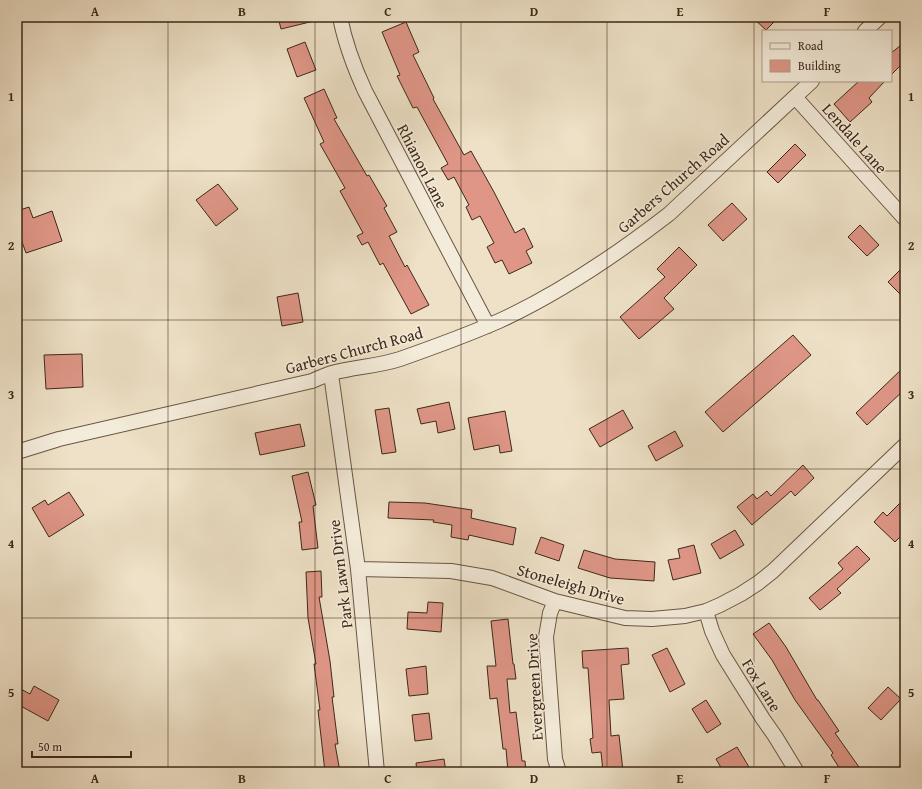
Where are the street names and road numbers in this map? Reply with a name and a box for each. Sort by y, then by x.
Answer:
street label: Lendale Lane [817,97,893,179]
street label: Rhianon Lane [391,120,455,212]
street label: Garbers Church Road [612,127,735,238]
street label: Garbers Church Road [283,320,426,380]
street label: Park Lawn Drive [321,518,359,630]
street label: Stoneleigh Drive [514,557,628,611]
street label: Evergreen Drive [519,633,549,741]
street label: Fox Lane [736,654,788,716]

